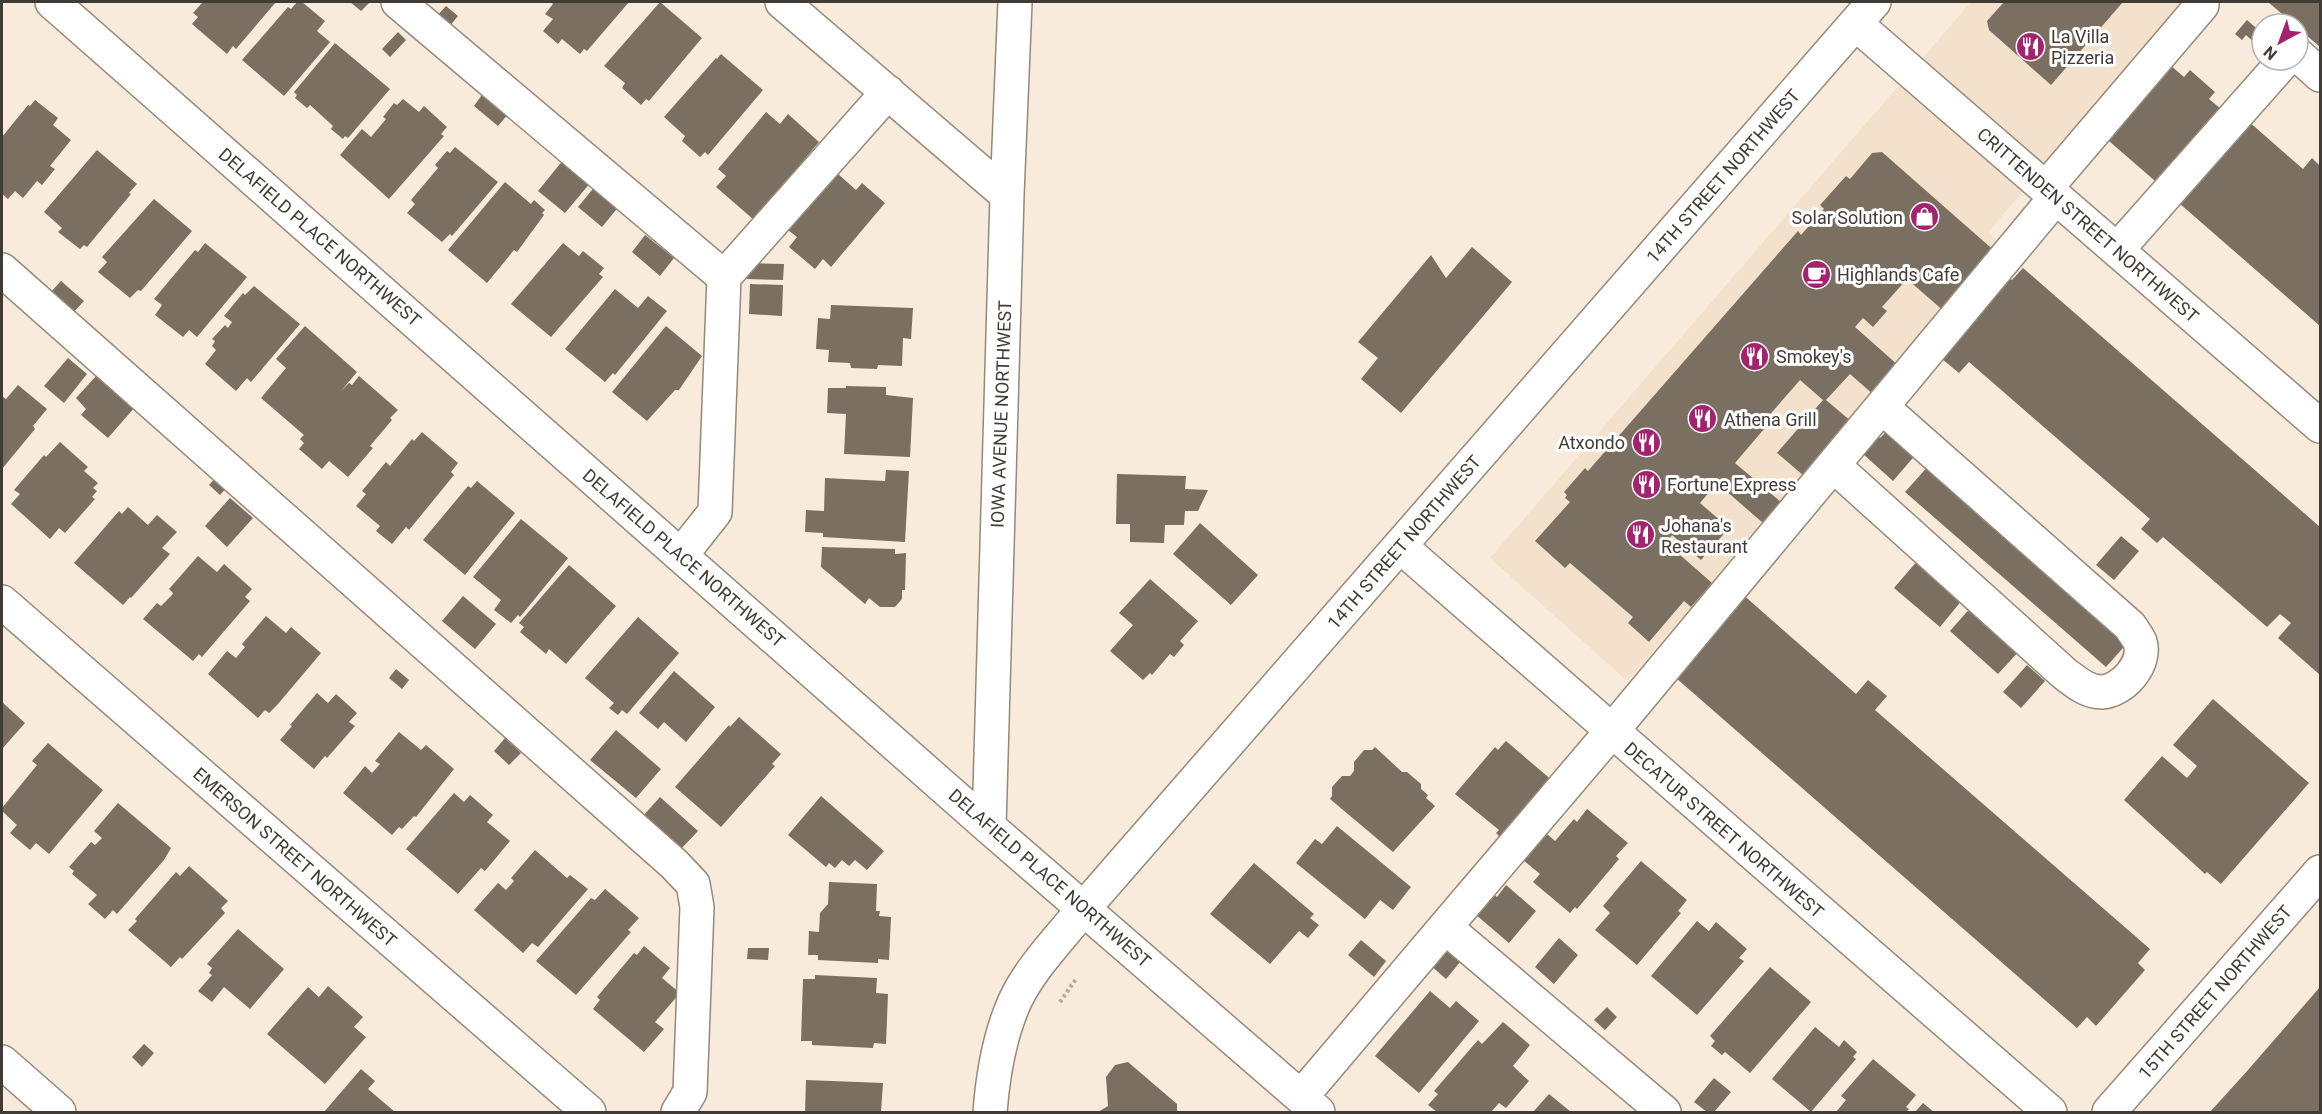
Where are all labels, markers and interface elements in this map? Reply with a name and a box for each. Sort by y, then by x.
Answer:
north arrow [2250,12,2310,72]
place label: La Villa Pizzeria [2051,26,2114,68]
restaurant icon: La Villa Pizzeria [2014,30,2046,62]
text: N [2260,42,2281,64]
street label: 14TH STREET NORTHWEST [1642,85,1804,267]
street label: CRITTENDEN STREET NORTHWEST [1973,123,2203,327]
street label: DELAFIELD PLACE NORTHWEST [215,144,425,331]
shop icon: Solar Solution [1908,201,1940,233]
place label: Solar Solution [1792,207,1903,228]
cafe icon: Highlands Cafe [1800,258,1832,290]
place label: Highlands Cafe [1837,264,1959,285]
street label: IOWA AVENUE NORTHWEST [987,300,1015,528]
restaurant icon: Smokey's [1739,340,1771,372]
place label: Smokey's [1776,346,1852,367]
restaurant icon: Athena Grill [1687,403,1719,435]
place label: Athena Grill [1724,409,1817,430]
restaurant icon: Atxondo [1630,426,1662,458]
place label: Atxondo [1558,432,1625,453]
street label: 14TH STREET NORTHWEST [1323,451,1485,633]
street label: DELAFIELD PLACE NORTHWEST [579,465,789,652]
restaurant icon: Fortune Express [1630,468,1662,500]
place label: Fortune Express [1667,474,1797,495]
place label: Johana's Restaurant [1661,515,1748,557]
restaurant icon: Johana's Restaurant [1624,519,1656,551]
street label: DECATUR STREET NORTHWEST [1620,738,1828,922]
street label: EMERSON STREET NORTHWEST [189,763,401,951]
street label: DELAFIELD PLACE NORTHWEST [945,785,1155,972]
street label: 15TH STREET NORTHWEST [2134,901,2296,1083]

